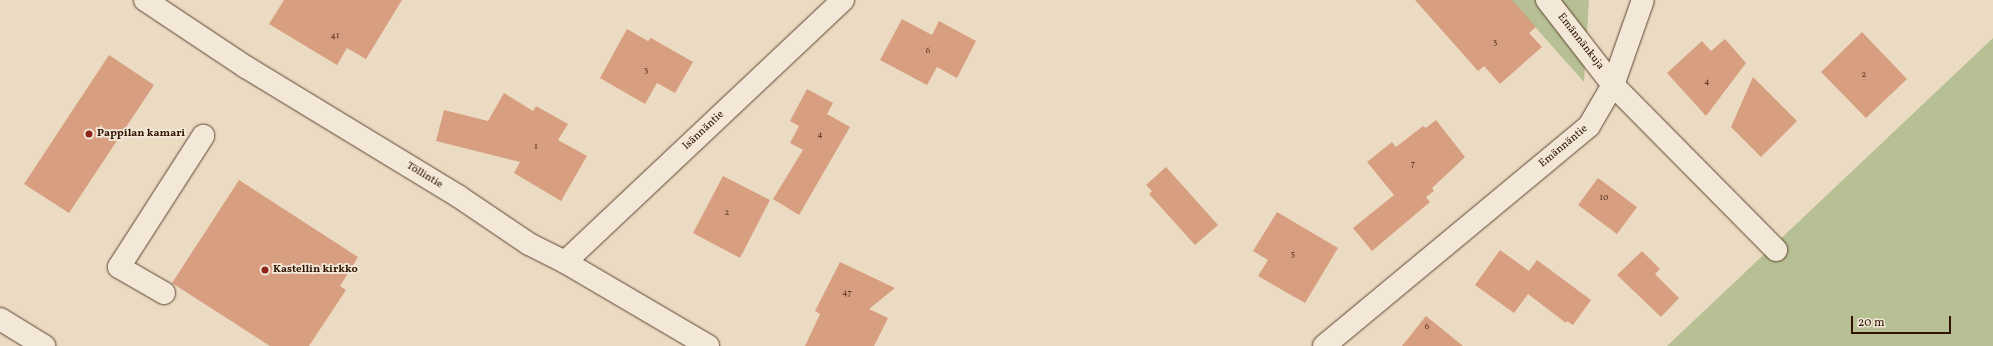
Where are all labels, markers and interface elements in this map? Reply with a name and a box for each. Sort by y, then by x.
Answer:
street label: Emännänkuja [1554,11,1606,73]
house number: 41 [331,31,339,41]
house number: 3 [1493,37,1497,47]
house number: 6 [926,46,930,56]
house number: 3 [644,65,648,75]
house number: 2 [1862,70,1866,80]
house number: 4 [1704,77,1710,87]
street label: Isännäntie [681,109,727,153]
street label: Emännäntie [1537,123,1591,171]
place label: Pappilan kamari [97,127,185,141]
marker: Pappilan kamari [84,129,94,139]
house number: 4 [817,130,823,140]
house number: 1 [534,142,538,152]
house number: 7 [1411,159,1415,169]
street label: Töllintie [403,160,445,192]
house number: 10 [1600,193,1608,203]
house number: 2 [725,208,729,218]
house number: 5 [1291,249,1295,259]
place label: Kastellin kirkko [273,263,358,277]
marker: Kastellin kirkko [260,265,270,275]
house number: 47 [842,288,852,298]
scale bar [1853,308,1953,334]
text: 20 m [1858,315,1885,331]
house number: 6 [1425,322,1429,332]

